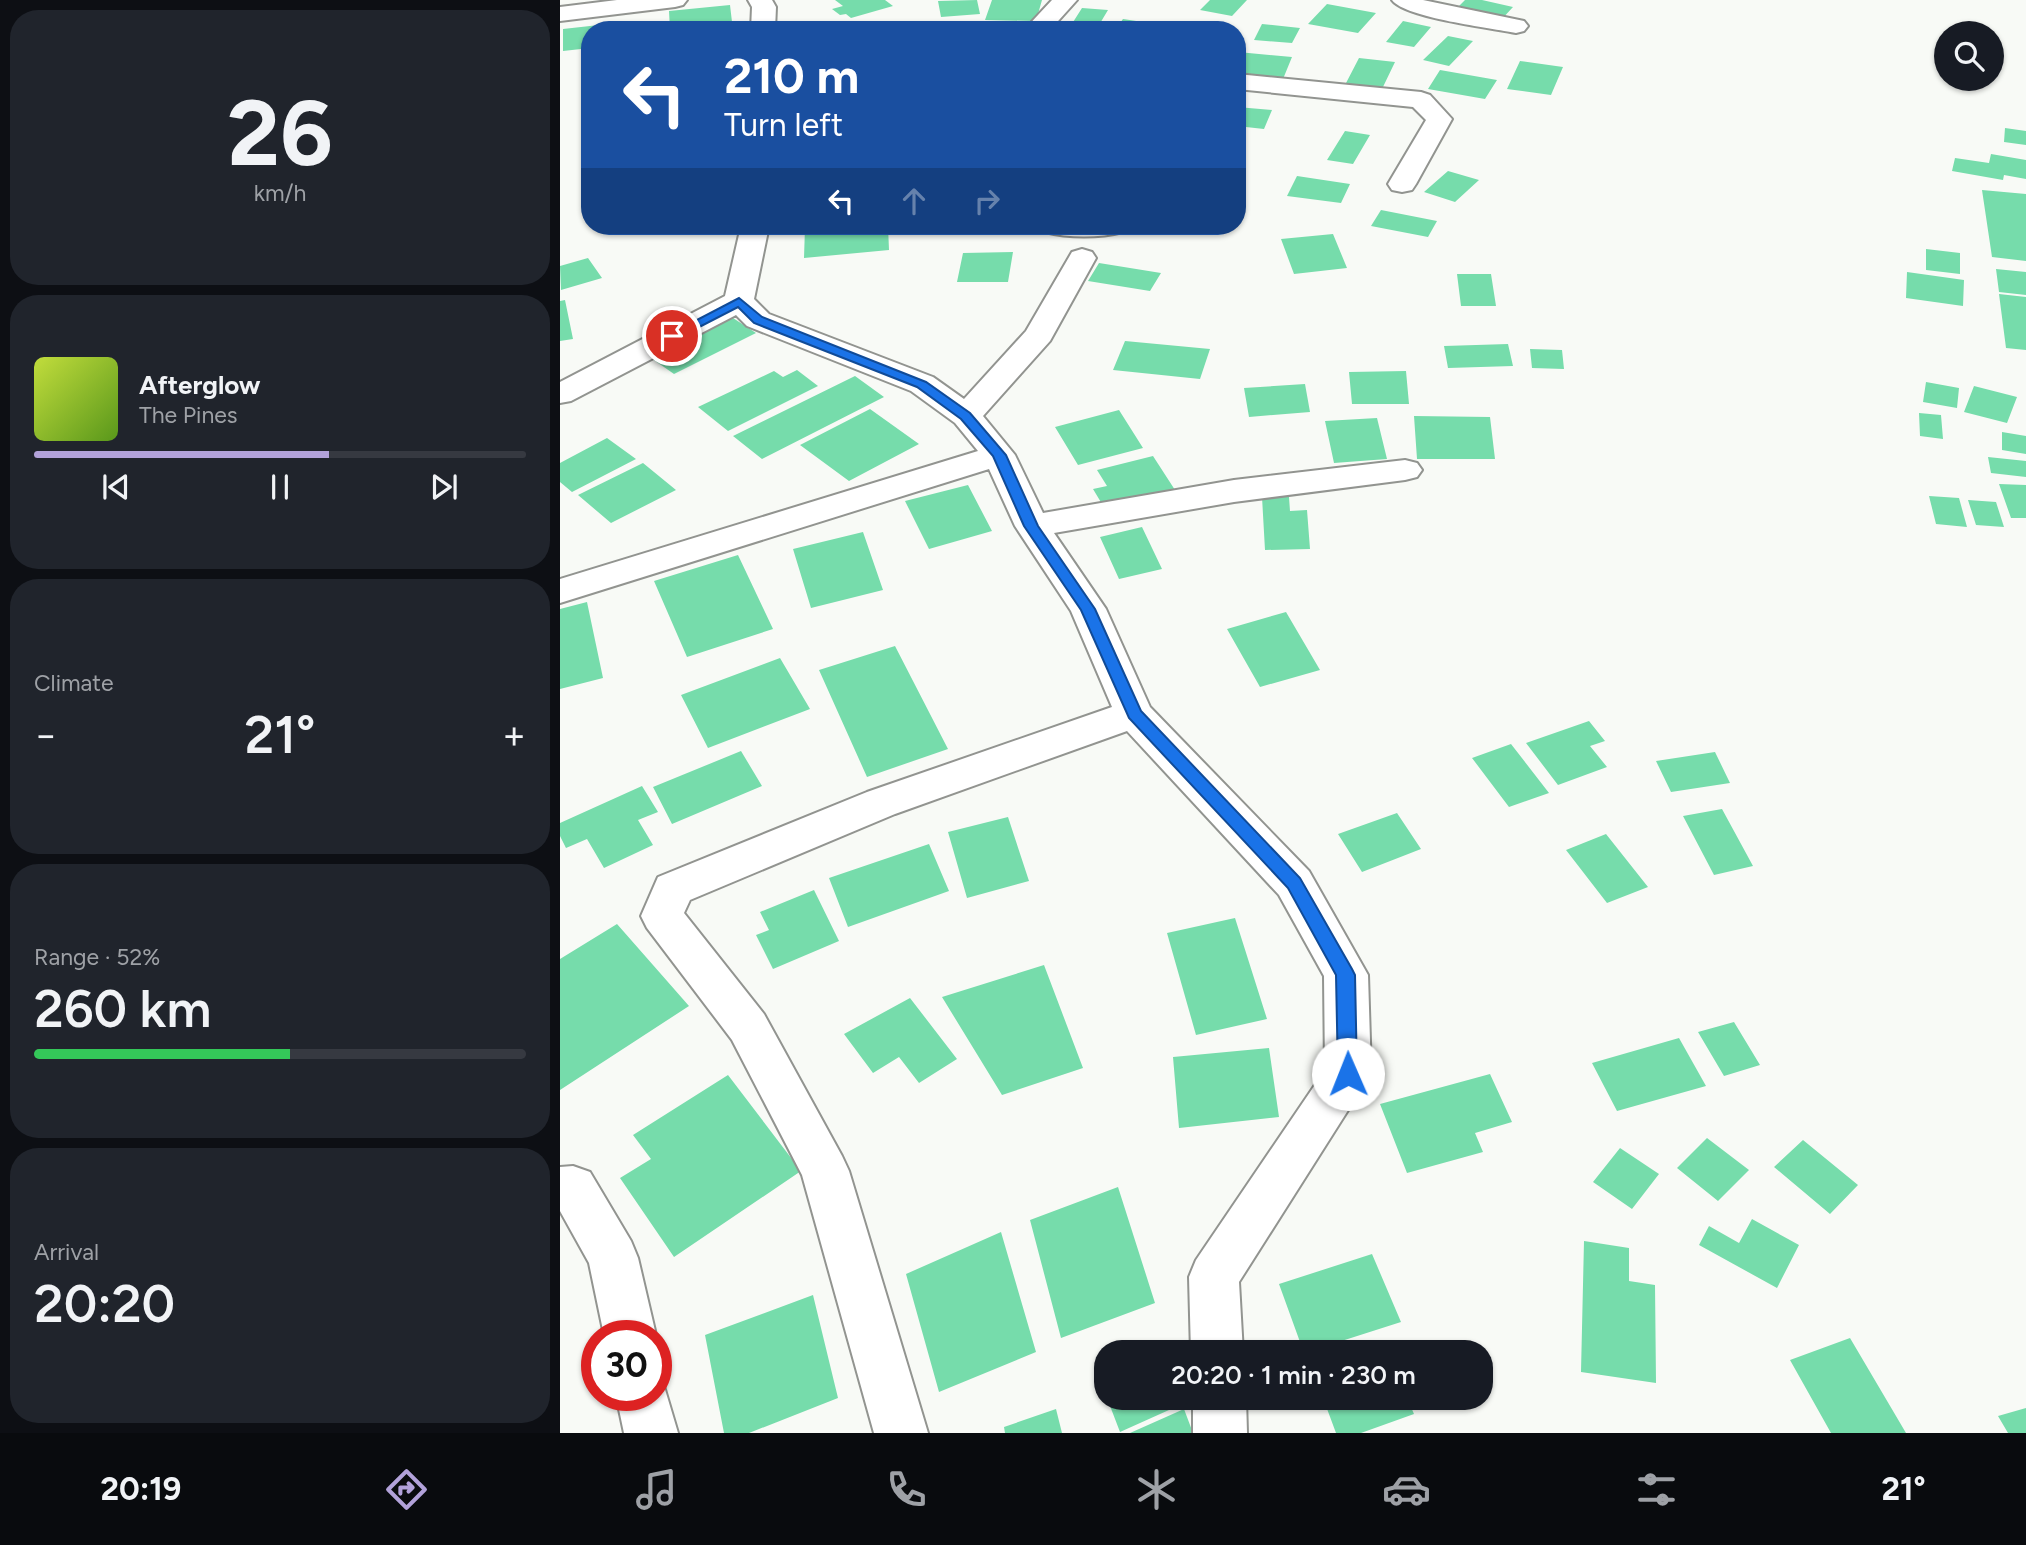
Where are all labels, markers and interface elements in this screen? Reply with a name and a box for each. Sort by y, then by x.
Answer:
map controls [1934,21,2004,91]
button: search [1934,21,2004,91]
text: 210 m [724,46,859,105]
icon: left [609,49,700,140]
text: 26 [227,79,333,188]
text: Turn left [724,106,843,144]
text: km/h [254,179,306,207]
icon: left [822,182,860,220]
icon: ahead [895,182,933,220]
icon: right [968,182,1006,220]
pin [642,306,702,366]
icon: arrive [653,317,691,355]
text: Afterglow [139,369,261,401]
text: The Pines [139,401,238,429]
icon: previous [97,468,135,506]
icon: pause [261,468,299,506]
icon: next [425,468,463,506]
text: Climate [34,669,113,697]
text: 21° [245,704,315,766]
text: − [34,712,58,758]
text: + [502,712,526,758]
text: Range · 52% [34,943,160,971]
text: 260 km [34,978,211,1040]
position arrow [1311,1037,1385,1111]
text: Arrival [34,1238,99,1266]
text: 20:20 [34,1273,175,1335]
speed limit sign: 30 [581,1320,672,1411]
text: 20:20 · 1 min · 230 m [1171,1359,1416,1391]
icon: directions [382,1465,431,1514]
icon: music [632,1465,681,1514]
icon: phone [882,1465,931,1514]
icon: climate [1132,1465,1181,1514]
icon: car [1382,1465,1431,1514]
icon: filters [1632,1465,1681,1514]
text: 20:19 [100,1470,181,1508]
text: 21° [1881,1470,1926,1508]

